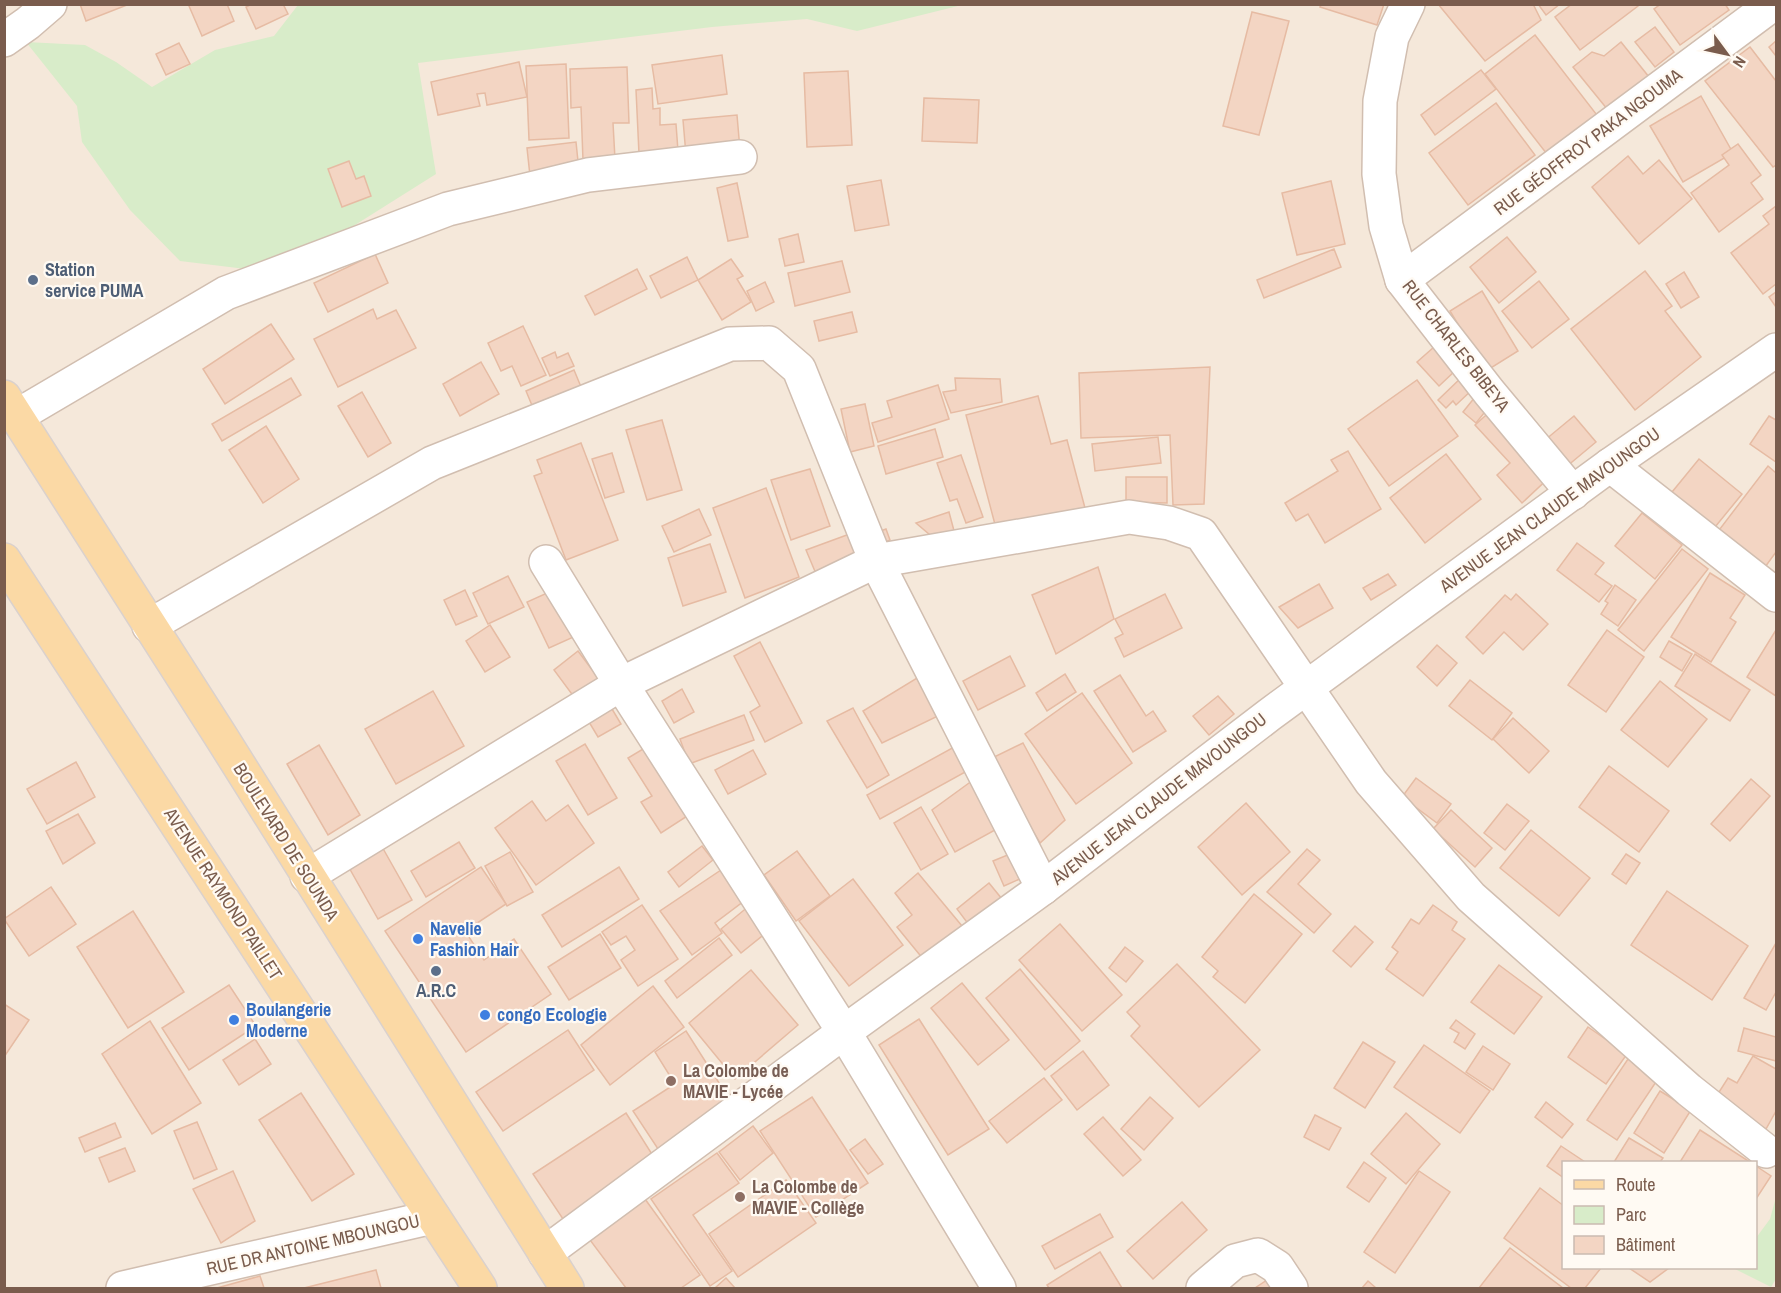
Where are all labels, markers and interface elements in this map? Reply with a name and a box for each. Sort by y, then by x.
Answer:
north arrow [1697,24,1757,84]
text: N [1728,52,1751,72]
street label: RUE GÉOFFROY PAKA NGOUMA [1488,62,1687,221]
place label: Station service PUMA [45,257,144,303]
marker: Station service PUMA [26,273,40,287]
street label: RUE CHARLES BIBEYA [1397,274,1516,417]
street label: AVENUE JEAN CLAUDE MAVOUNGOU [1434,421,1665,599]
street label: AVENUE JEAN CLAUDE MAVOUNGOU [1045,707,1272,891]
street label: BOULEVARD DE SOUNDA [228,758,345,926]
street label: AVENUE RAYMOND PAILLET [158,802,288,984]
place label: Navelie Fashion Hair [430,916,519,962]
marker: Navelie Fashion Hair [411,932,425,946]
marker: A.R.C [429,964,443,978]
place label: A.R.C [416,978,456,1003]
place label: Boulangerie Moderne [246,997,331,1043]
place label: congo Ecologie [497,1002,607,1027]
marker: congo Ecologie [478,1008,492,1022]
marker: Boulangerie Moderne [227,1013,241,1027]
place label: La Colombe de MAVIE - Lycée [683,1058,789,1104]
marker: La Colombe de MAVIE - Lycée [664,1074,678,1088]
legend [1562,1161,1757,1269]
text: Route [1616,1172,1655,1197]
place label: La Colombe de MAVIE - Collège [752,1174,864,1220]
marker: La Colombe de MAVIE - Collège [733,1190,747,1204]
text: Parc [1616,1202,1646,1227]
street label: RUE DR ANTOINE MBOUNGOU [204,1208,422,1281]
text: Bâtiment [1616,1232,1675,1257]

